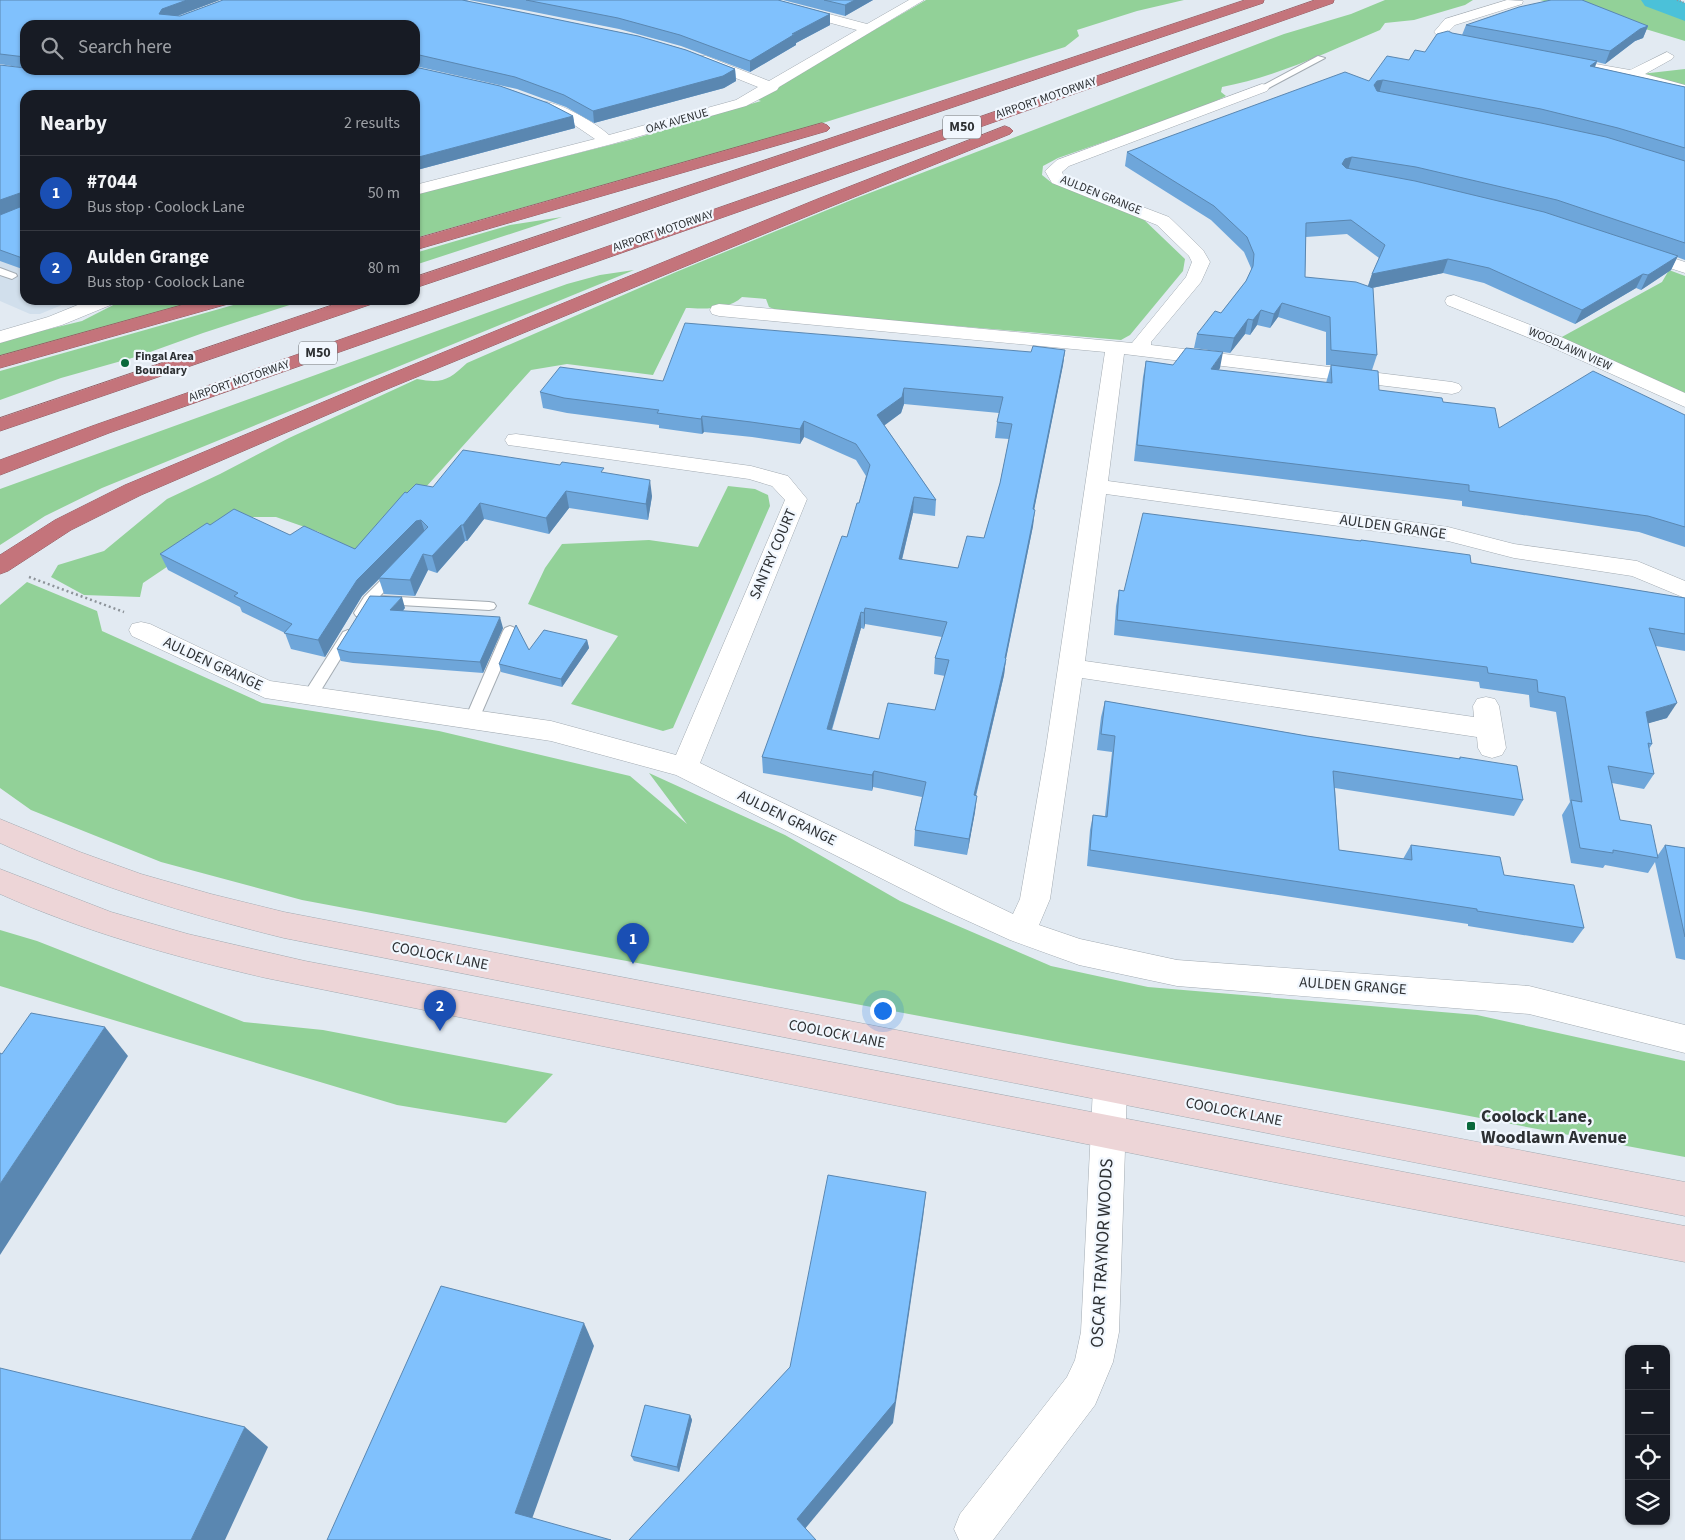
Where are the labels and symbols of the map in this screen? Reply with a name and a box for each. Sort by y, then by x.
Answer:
street label: AIRPORT MOTORWAY [993,73,1099,123]
street label: OAK AVENUE [644,104,710,138]
road number: M50 [943,115,981,138]
street label: AULDEN GRANGE [1058,171,1144,219]
street label: AIRPORT MOTORWAY [610,206,716,256]
street label: WOODLAWN VIEW [1526,323,1615,375]
road number: M50 [299,342,337,364]
place label: Fingal Area Boundary [135,348,194,379]
street label: AIRPORT MOTORWAY [186,356,292,406]
marker: Fingal Area Boundary [119,357,131,369]
street label: SANTRY COURT [744,505,802,603]
street label: AULDEN GRANGE [1338,509,1448,545]
street label: AULDEN GRANGE [160,632,266,696]
street label: AULDEN GRANGE [734,785,840,851]
pin: 1 [617,923,649,964]
street label: COOLOCK LANE [390,936,490,976]
street label: AULDEN GRANGE [1299,972,1407,1000]
pin: 2 [424,990,456,1031]
your location [870,998,896,1024]
street label: COOLOCK LANE [787,1014,887,1054]
street label: COOLOCK LANE [1184,1092,1284,1132]
place label: Coolock Lane, Woodlawn Avenue [1481,1104,1627,1150]
marker: Coolock Lane, Woodlawn Avenue [1465,1120,1477,1132]
street label: OSCAR TRAYNOR WOODS [1085,1158,1119,1348]

